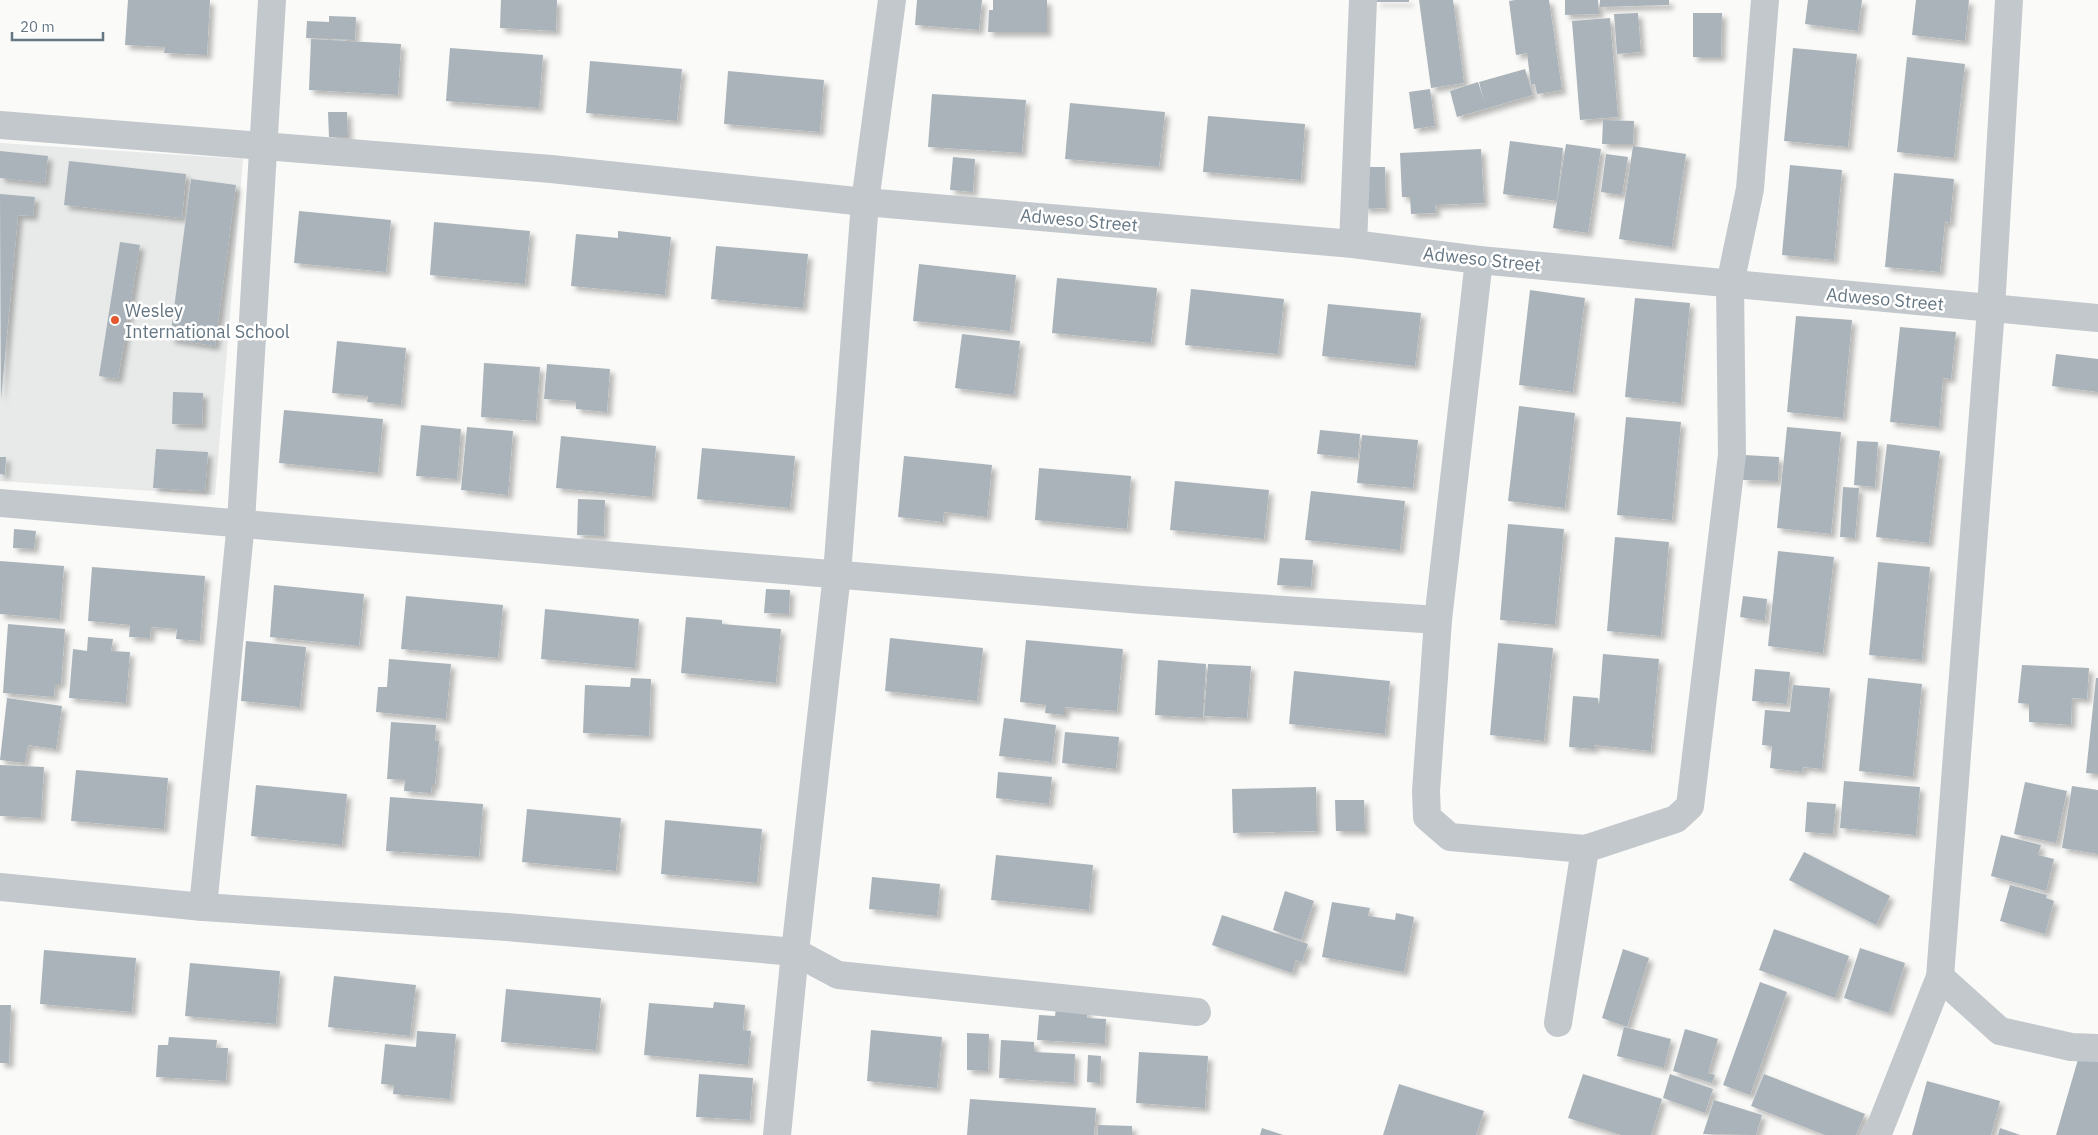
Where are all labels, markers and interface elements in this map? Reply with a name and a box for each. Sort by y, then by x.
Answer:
scale bar [12,10,104,42]
text: 20 m [20,17,55,36]
street label: Adweso Street [1019,203,1139,237]
street label: Adweso Street [1422,241,1542,277]
street label: Adweso Street [1825,282,1945,316]
place label: Wesley International School [125,299,290,343]
marker: Wesley International School [109,314,121,326]

